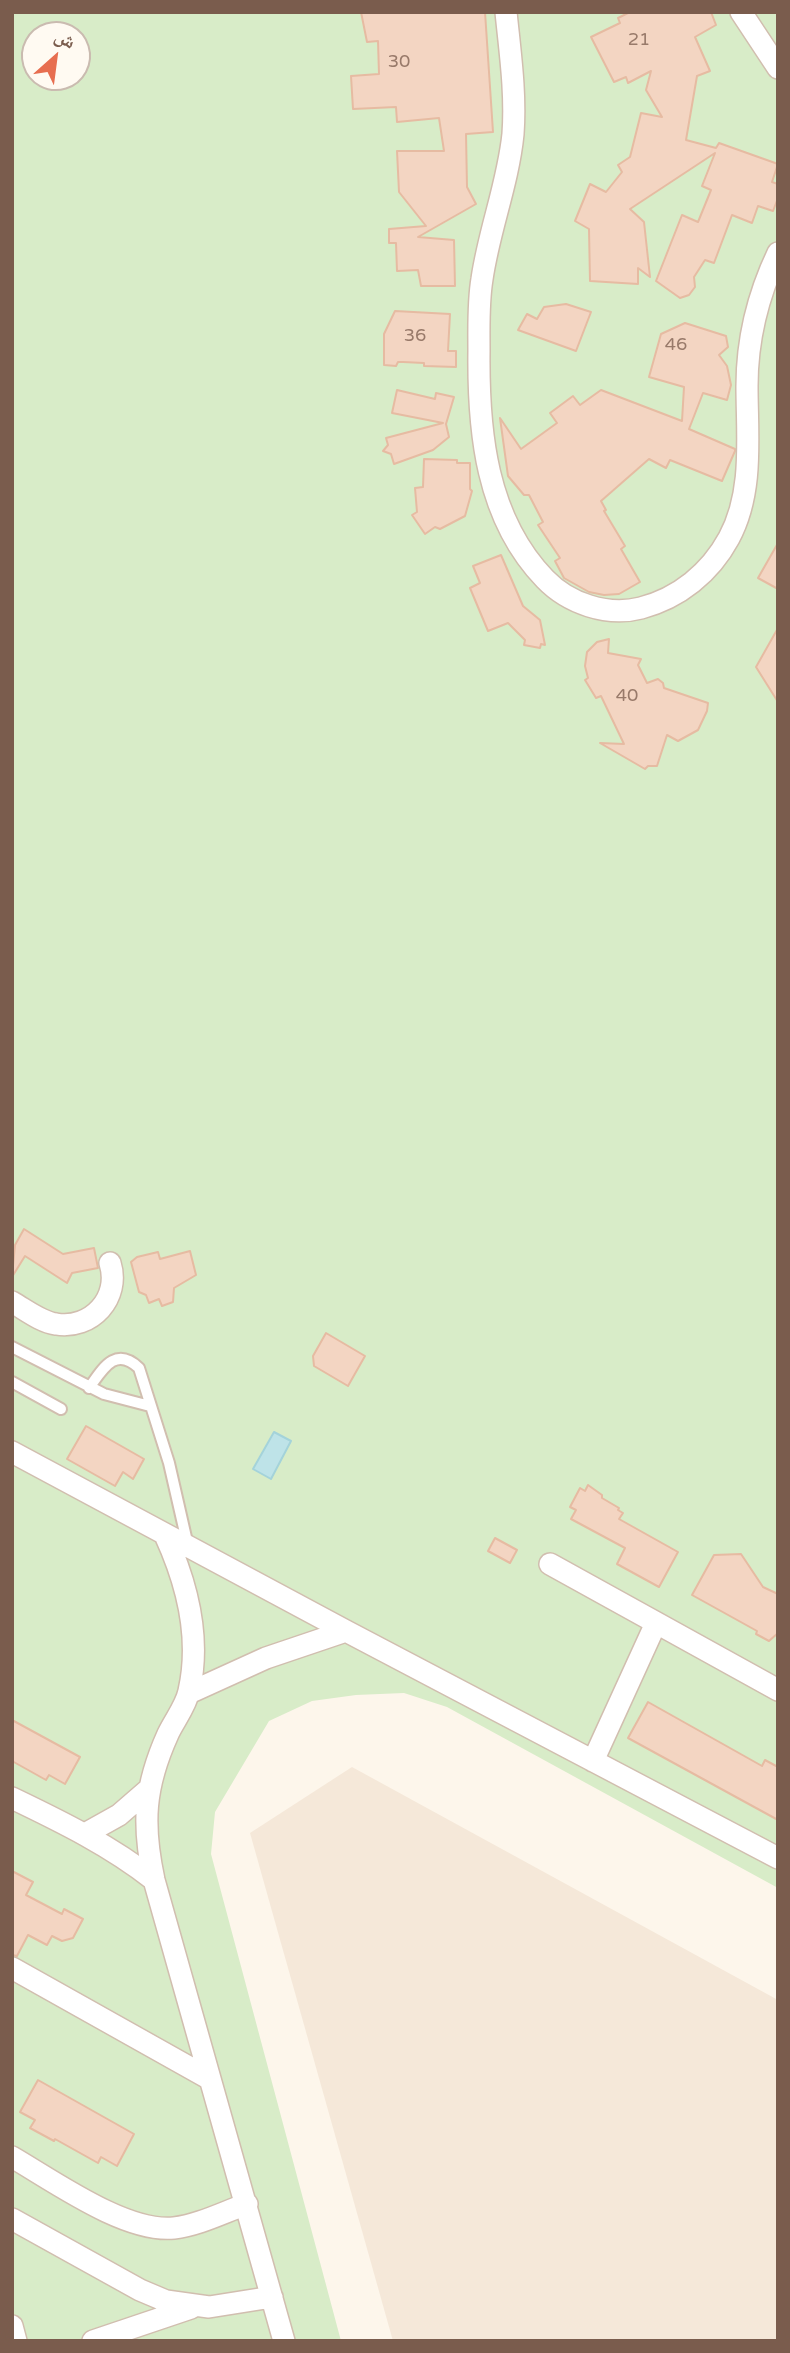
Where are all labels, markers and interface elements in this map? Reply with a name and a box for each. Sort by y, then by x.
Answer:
north arrow [21,21,91,91]
text: ش [51,25,79,54]
house number: 21 [628,29,650,51]
house number: 30 [388,51,410,73]
house number: 36 [404,325,426,347]
house number: 46 [665,334,687,356]
house number: 40 [616,685,638,707]

